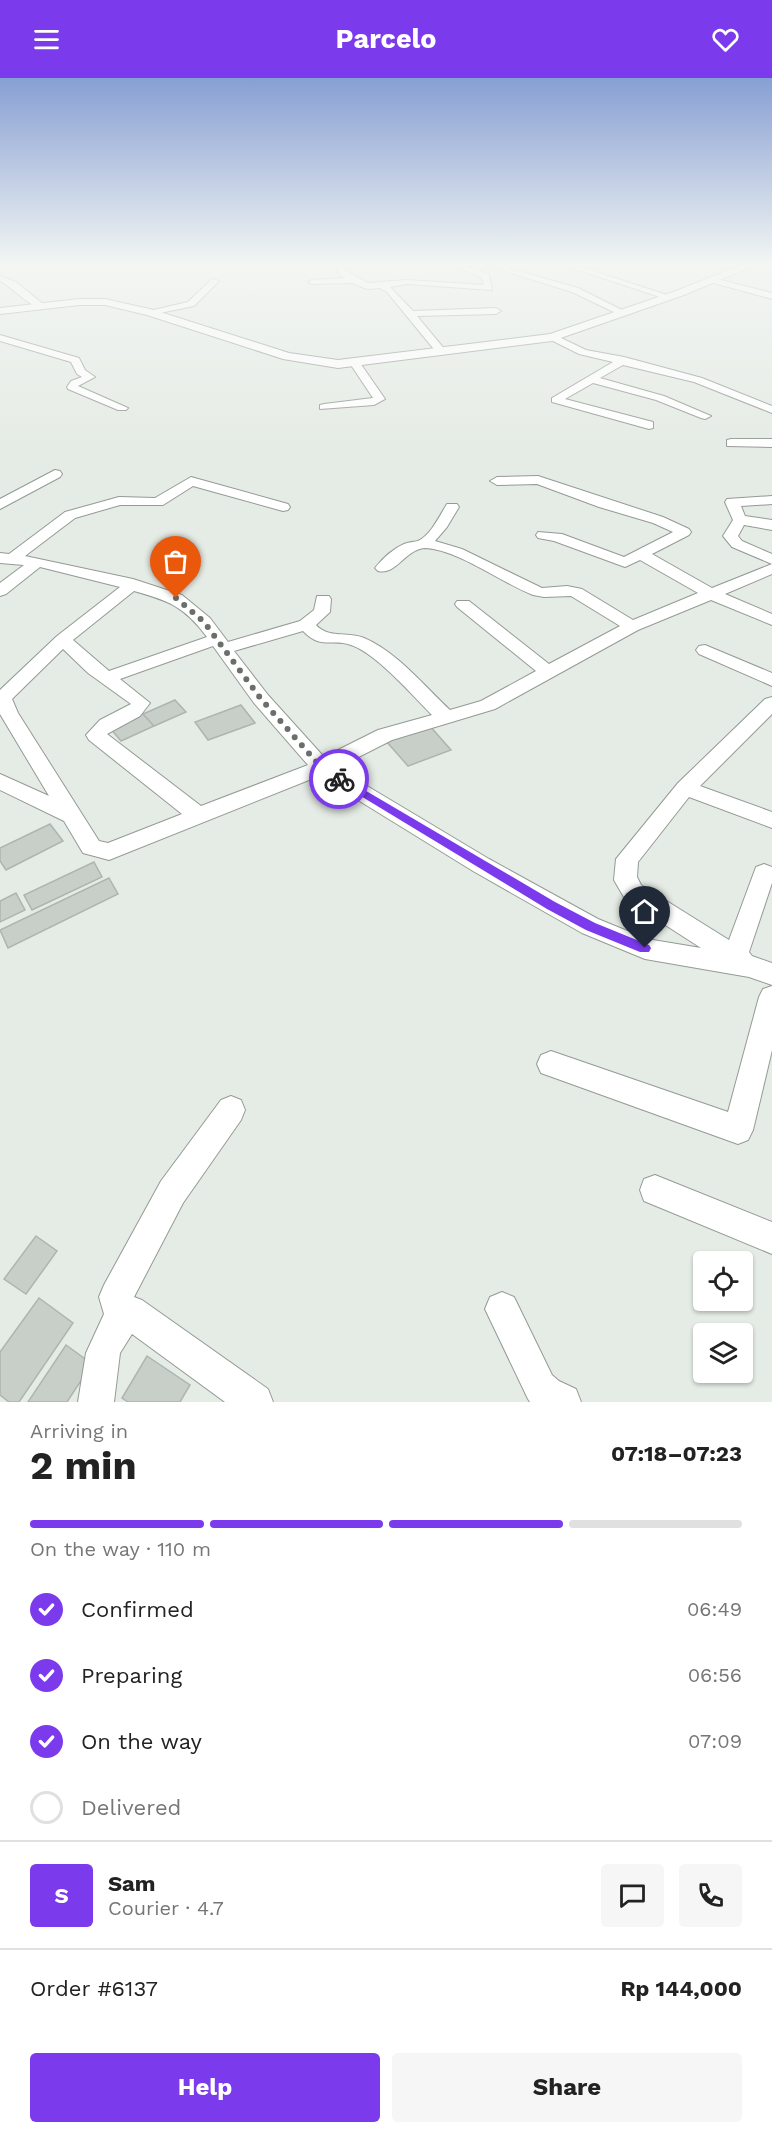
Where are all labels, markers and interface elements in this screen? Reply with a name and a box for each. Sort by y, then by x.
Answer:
icon: menu [30,23,63,56]
text: Parcelo [335,23,437,55]
icon: heart [709,23,742,56]
pin [150,536,201,598]
icon: bag [159,545,192,578]
courier [309,749,369,809]
icon: bike [323,763,356,796]
pin [619,886,670,948]
icon: home [628,895,661,928]
map controls [693,1251,753,1383]
button: locate [693,1251,753,1311]
button: layers [693,1323,753,1383]
text: Arriving in [30,1419,128,1443]
text: 07:18–07:23 [611,1441,742,1466]
text: 2 min [30,1443,137,1488]
text: On the way · 110 m [30,1537,211,1561]
icon: check [30,1593,63,1626]
text: Confirmed [81,1597,194,1622]
text: 06:49 [687,1597,742,1621]
icon: check [30,1659,63,1692]
text: Preparing [81,1663,182,1688]
text: 06:56 [688,1663,742,1687]
icon: check [30,1725,63,1758]
text: On the way [81,1729,202,1754]
text: 07:09 [688,1729,742,1753]
text: Delivered [81,1795,181,1820]
button: chat [601,1864,664,1927]
button: phone [679,1864,742,1927]
text: Sam [108,1871,156,1896]
text: S [54,1883,69,1908]
text: Courier · 4.7 [108,1896,224,1920]
text: Order #6137 [30,1976,158,2001]
text: Rp 144,000 [620,1976,742,2001]
button: Help [30,2053,380,2122]
button: Share [392,2053,742,2122]

